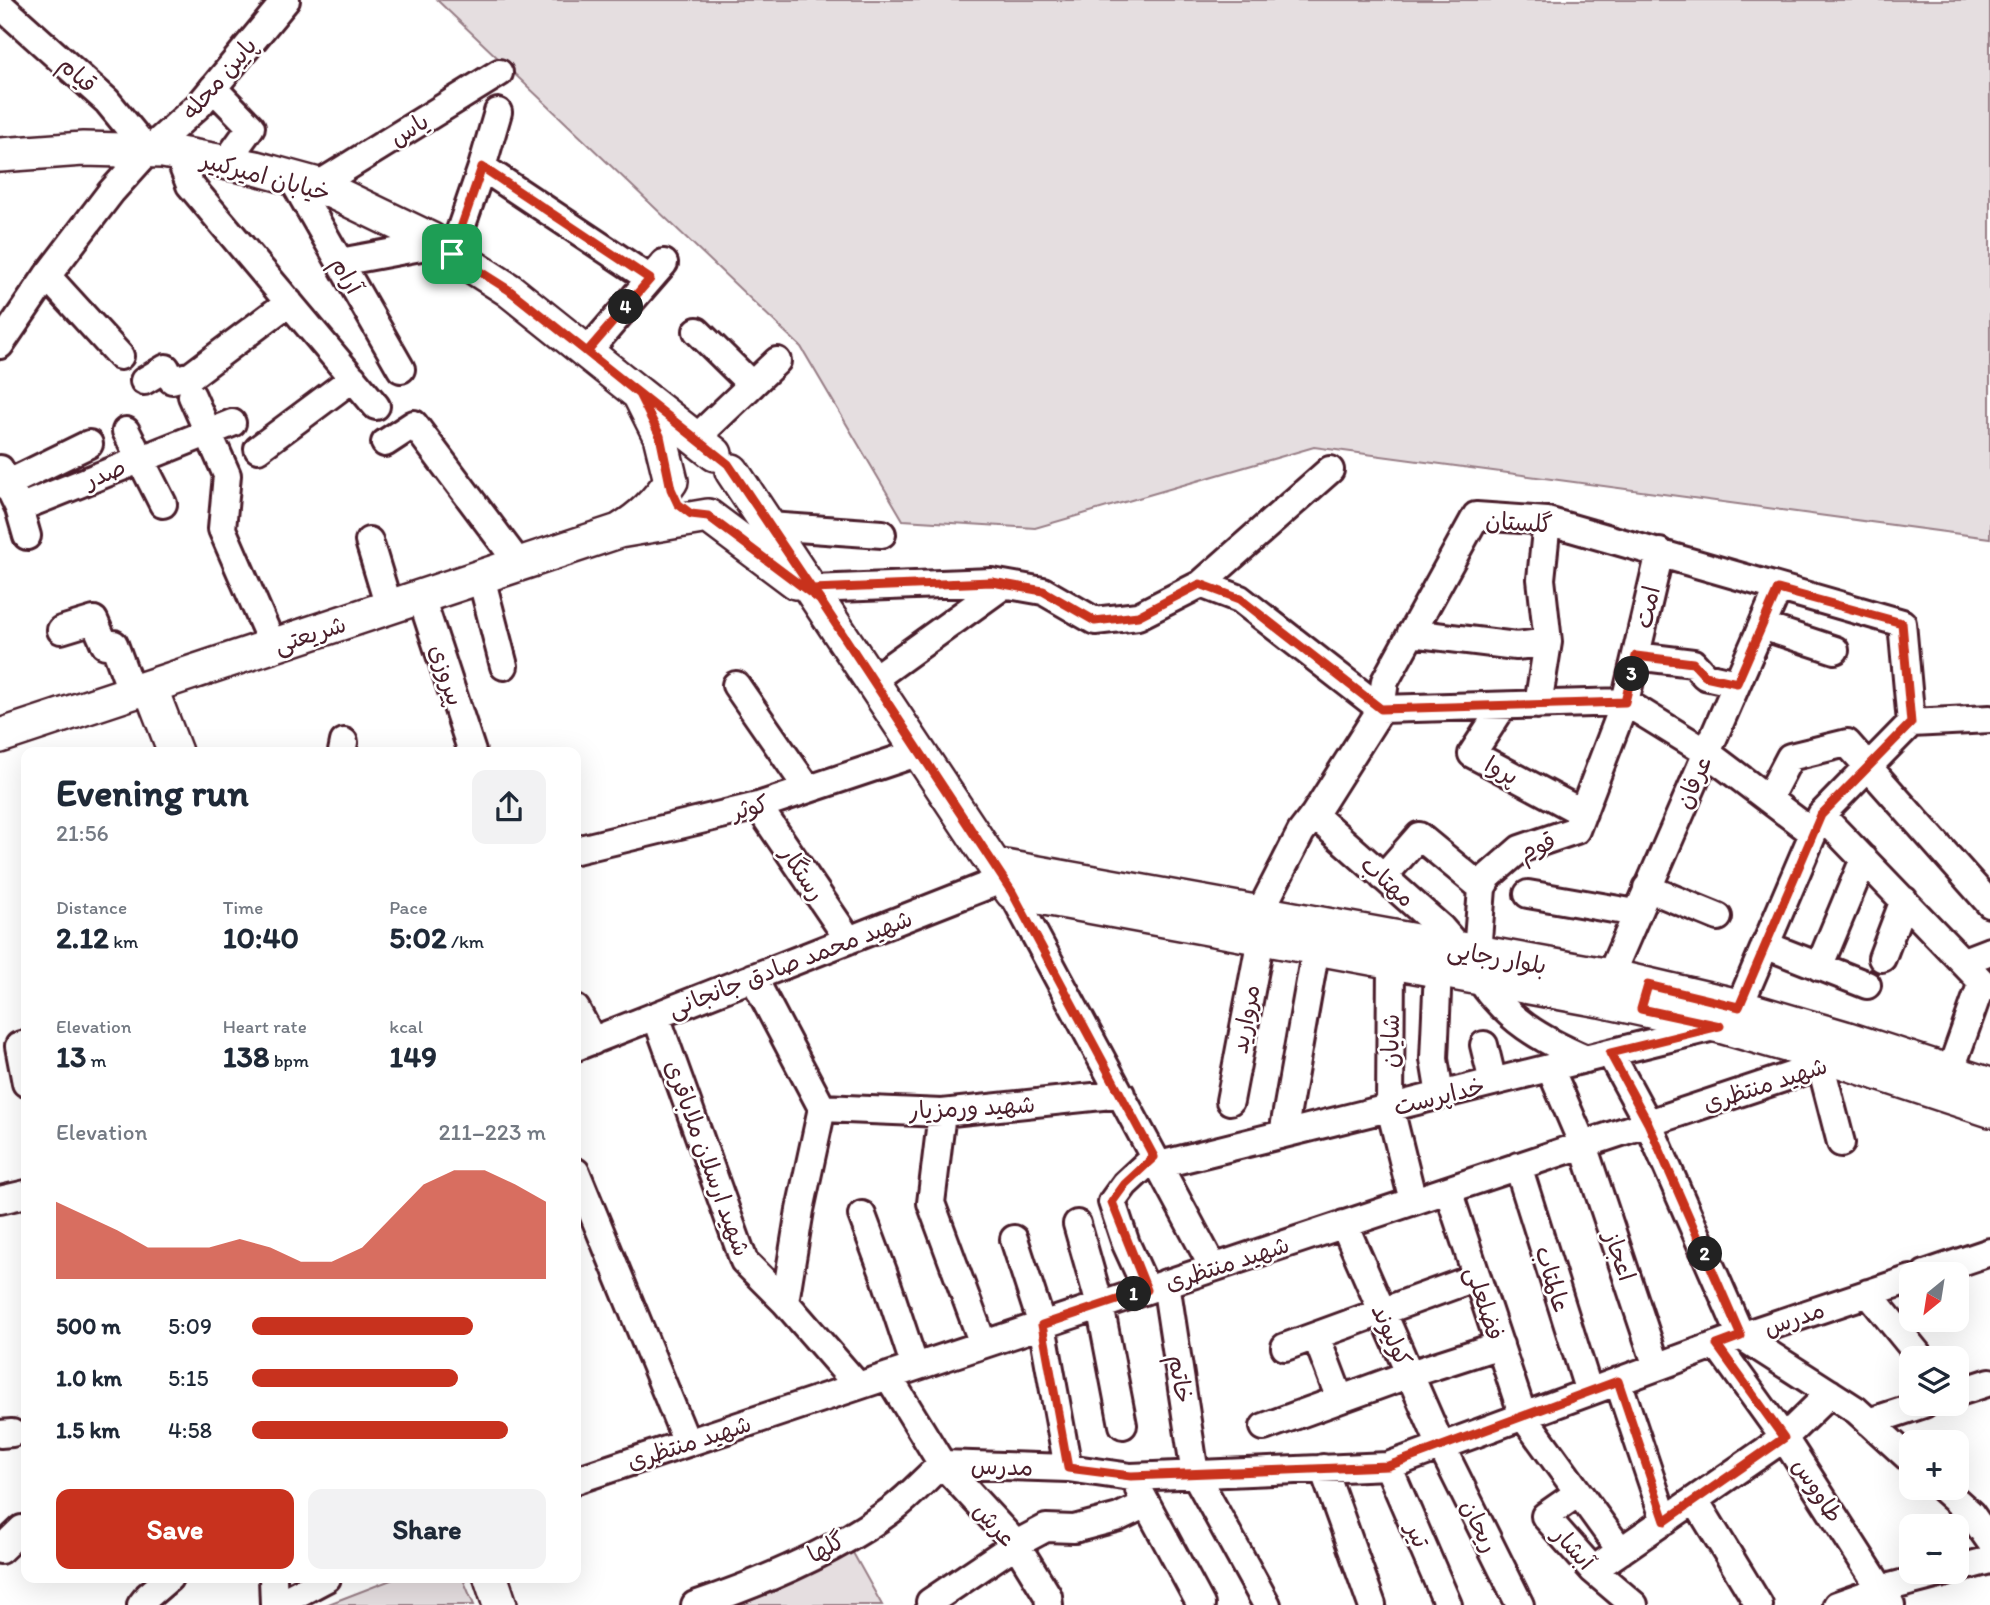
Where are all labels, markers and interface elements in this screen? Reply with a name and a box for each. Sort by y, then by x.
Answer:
street label: پایین محله [175,31,263,126]
street label: قیام [50,49,103,102]
street label: یاس [384,106,434,152]
street label: خیابان امیرکبیر [196,144,334,207]
pin [422,224,482,284]
icon: arrive [433,235,471,273]
street label: آرام [321,251,370,302]
pin: 4 [608,290,644,324]
text: 4 [620,295,631,318]
street label: صدر [78,452,130,495]
street label: گلستان [1484,505,1554,539]
street label: امت [1628,583,1666,631]
street label: شریعتی [270,609,350,660]
street label: پیروزی [423,641,470,710]
pin: 3 [1614,656,1650,692]
text: 3 [1626,662,1637,685]
street label: پروا [1480,749,1524,792]
street label: عرفان [1669,751,1717,813]
text: Evening run [56,770,249,816]
button: share [472,770,546,844]
street label: کوثر [727,788,772,827]
text: 21:56 [56,819,109,847]
street label: قوم [1514,825,1561,870]
street label: رستگار [774,839,832,906]
street label: مهتاب [1355,849,1421,913]
text: Distance [56,896,127,919]
text: Time [223,896,263,919]
text: Pace [389,896,427,919]
street label: شهید محمد صادق جانجانی [664,903,917,1024]
text: 2.12 [56,919,109,956]
text: 10:40 [223,919,299,956]
text: 5:02 [389,919,447,956]
text: km [109,930,138,953]
text: /km [447,930,484,953]
street label: بلوار رجایی [1445,934,1549,981]
street label: مروارید [1224,982,1266,1056]
street label: شایان [1375,1014,1405,1068]
text: Elevation [56,1015,132,1038]
text: Heart rate [223,1015,307,1038]
text: kcal [389,1015,423,1038]
text: 13 [56,1038,86,1075]
text: 138 [223,1038,269,1075]
text: 149 [389,1038,437,1075]
text: m [86,1049,107,1072]
text: bpm [269,1049,309,1072]
street label: شهید منتظری [1699,1050,1831,1118]
street label: شهید ارسلان ملاباقری [659,1056,757,1260]
street label: خداپرست [1390,1071,1488,1122]
street label: شهید ورمزیار [907,1089,1036,1125]
text: Elevation [56,1118,147,1146]
text: 211–223 m [438,1118,546,1146]
street label: اعجاز [1597,1226,1642,1285]
street label: شهید منتظری [1161,1229,1293,1297]
pin: 2 [1688,1236,1722,1272]
street label: عالمتاب [1529,1242,1577,1316]
text: 2 [1700,1242,1710,1265]
north arrow [1899,1262,1969,1332]
map controls [1899,1262,1969,1584]
street label: فضلعلی [1459,1263,1510,1344]
pin: 1 [1116,1276,1152,1312]
text: 1 [1129,1282,1138,1305]
street label: مدرس [1760,1294,1828,1342]
street label: کولیوند [1365,1299,1419,1371]
text: 500 m [56,1312,121,1340]
text: 5:09 [168,1312,212,1340]
button: layers [1899,1346,1969,1416]
street label: خاتم [1159,1353,1199,1406]
text: 1.0 km [56,1364,122,1392]
text: 5:15 [168,1364,208,1392]
street label: شهید منتظری [623,1408,755,1476]
text: 1.5 km [56,1416,120,1444]
text: 4:58 [168,1416,212,1444]
button: + [1899,1430,1969,1500]
street label: مدرس [970,1450,1034,1482]
street label: طاووس [1786,1452,1850,1528]
button: Save [56,1489,294,1569]
button: Share [308,1489,546,1569]
street label: ریحان [1455,1495,1505,1557]
street label: عرش [968,1496,1022,1552]
button: − [1899,1514,1969,1584]
street label: تیر [1399,1516,1436,1553]
street label: آبشار [1546,1519,1602,1576]
street label: گلها [802,1525,850,1569]

